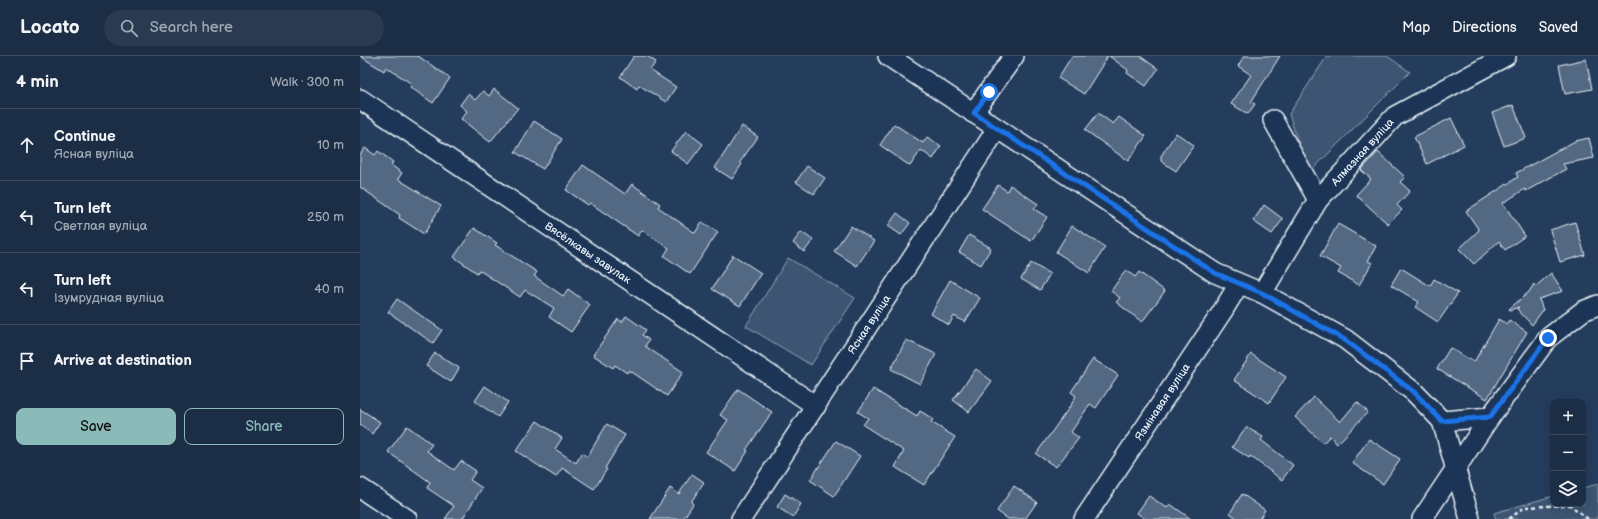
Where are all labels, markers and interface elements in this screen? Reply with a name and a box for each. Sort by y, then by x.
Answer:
search box [104,10,384,46]
text: Locato [20,16,80,39]
icon: search [118,17,140,39]
text: Search here [150,18,233,37]
text: Map [1402,19,1430,36]
text: Directions [1452,19,1517,36]
text: Saved [1539,19,1578,36]
text: 4 min [16,72,59,92]
text: Walk · 300 m [270,74,344,90]
route start [980,83,998,101]
street label: Алмазная вуліца [1327,115,1397,189]
text: Continue [54,127,116,146]
icon: ahead [16,134,38,156]
text: 10 m [317,137,344,153]
text: Ясная вуліца [54,146,134,162]
text: Turn left [54,199,111,218]
icon: left [16,206,38,228]
text: 250 m [307,209,344,225]
text: Светлая вуліца [54,218,147,234]
street label: Вясёлкавы завулак [543,219,634,286]
text: Turn left [54,271,111,290]
icon: left [16,278,38,300]
text: 40 m [314,281,344,297]
text: Ізумрудная вуліца [54,290,164,306]
street label: Ясная вуліца [845,292,893,356]
route end [1539,329,1557,347]
icon: arrive [16,350,38,372]
text: Arrive at destination [54,351,192,370]
street label: Язмінавая вуліца [1132,360,1193,443]
map controls [1550,399,1586,507]
button: + [1550,399,1586,435]
button: Save [16,408,176,445]
button: Share [184,408,344,445]
button: − [1550,435,1586,471]
button: layers [1550,471,1586,507]

